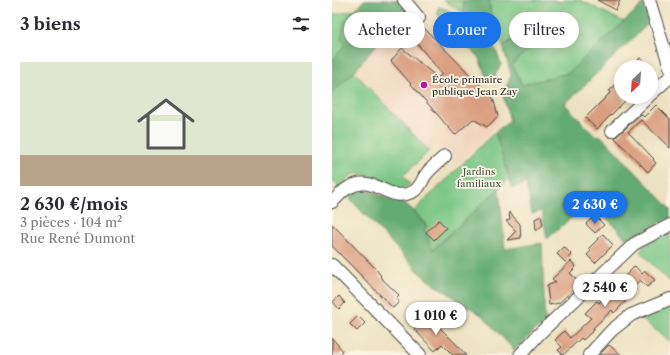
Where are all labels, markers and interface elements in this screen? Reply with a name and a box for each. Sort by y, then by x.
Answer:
chip: Acheter [344,12,425,48]
chip: Louer [433,12,501,48]
chip: Filtres [509,12,579,48]
icon: filters [290,13,312,35]
text: 3 biens [20,14,81,34]
north arrow [614,60,658,104]
map controls [614,60,658,104]
place label: École primaire publique Jean Zay [432,73,518,98]
marker: École primaire publique Jean Zay [419,80,429,90]
icon: home [130,88,202,160]
park label: Jardins familiaux [457,165,501,190]
pin: 2 630 € [558,191,632,225]
text: 2 630 €/mois [20,194,128,214]
text: 2 630 € [572,196,618,212]
text: 3 pièces · 104 m² [20,214,122,230]
text: Rue René Dumont [20,230,135,246]
pin: 2 540 € [568,274,642,308]
text: 2 540 € [582,279,628,295]
pin: 1 010 € [399,302,473,336]
text: 1 010 € [415,307,457,323]

